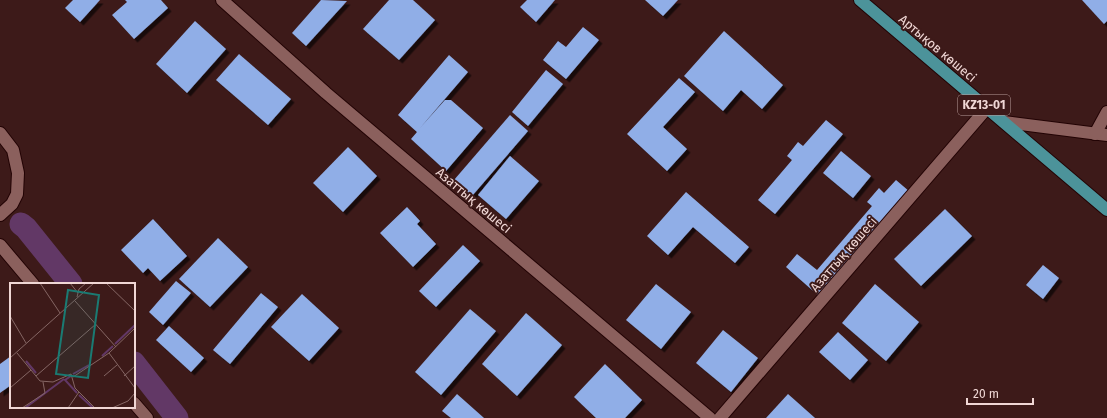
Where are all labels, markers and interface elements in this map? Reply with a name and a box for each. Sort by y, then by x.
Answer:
street label: Артықов көшесі [896,12,980,85]
road number: KZ13-01 [958,95,1010,115]
street label: Азаттық көшесі [433,165,514,236]
street label: Азаттық көшесі [807,214,880,295]
inset map [10,283,135,408]
scale bar [967,380,1033,406]
text: 20 m [973,387,999,401]

